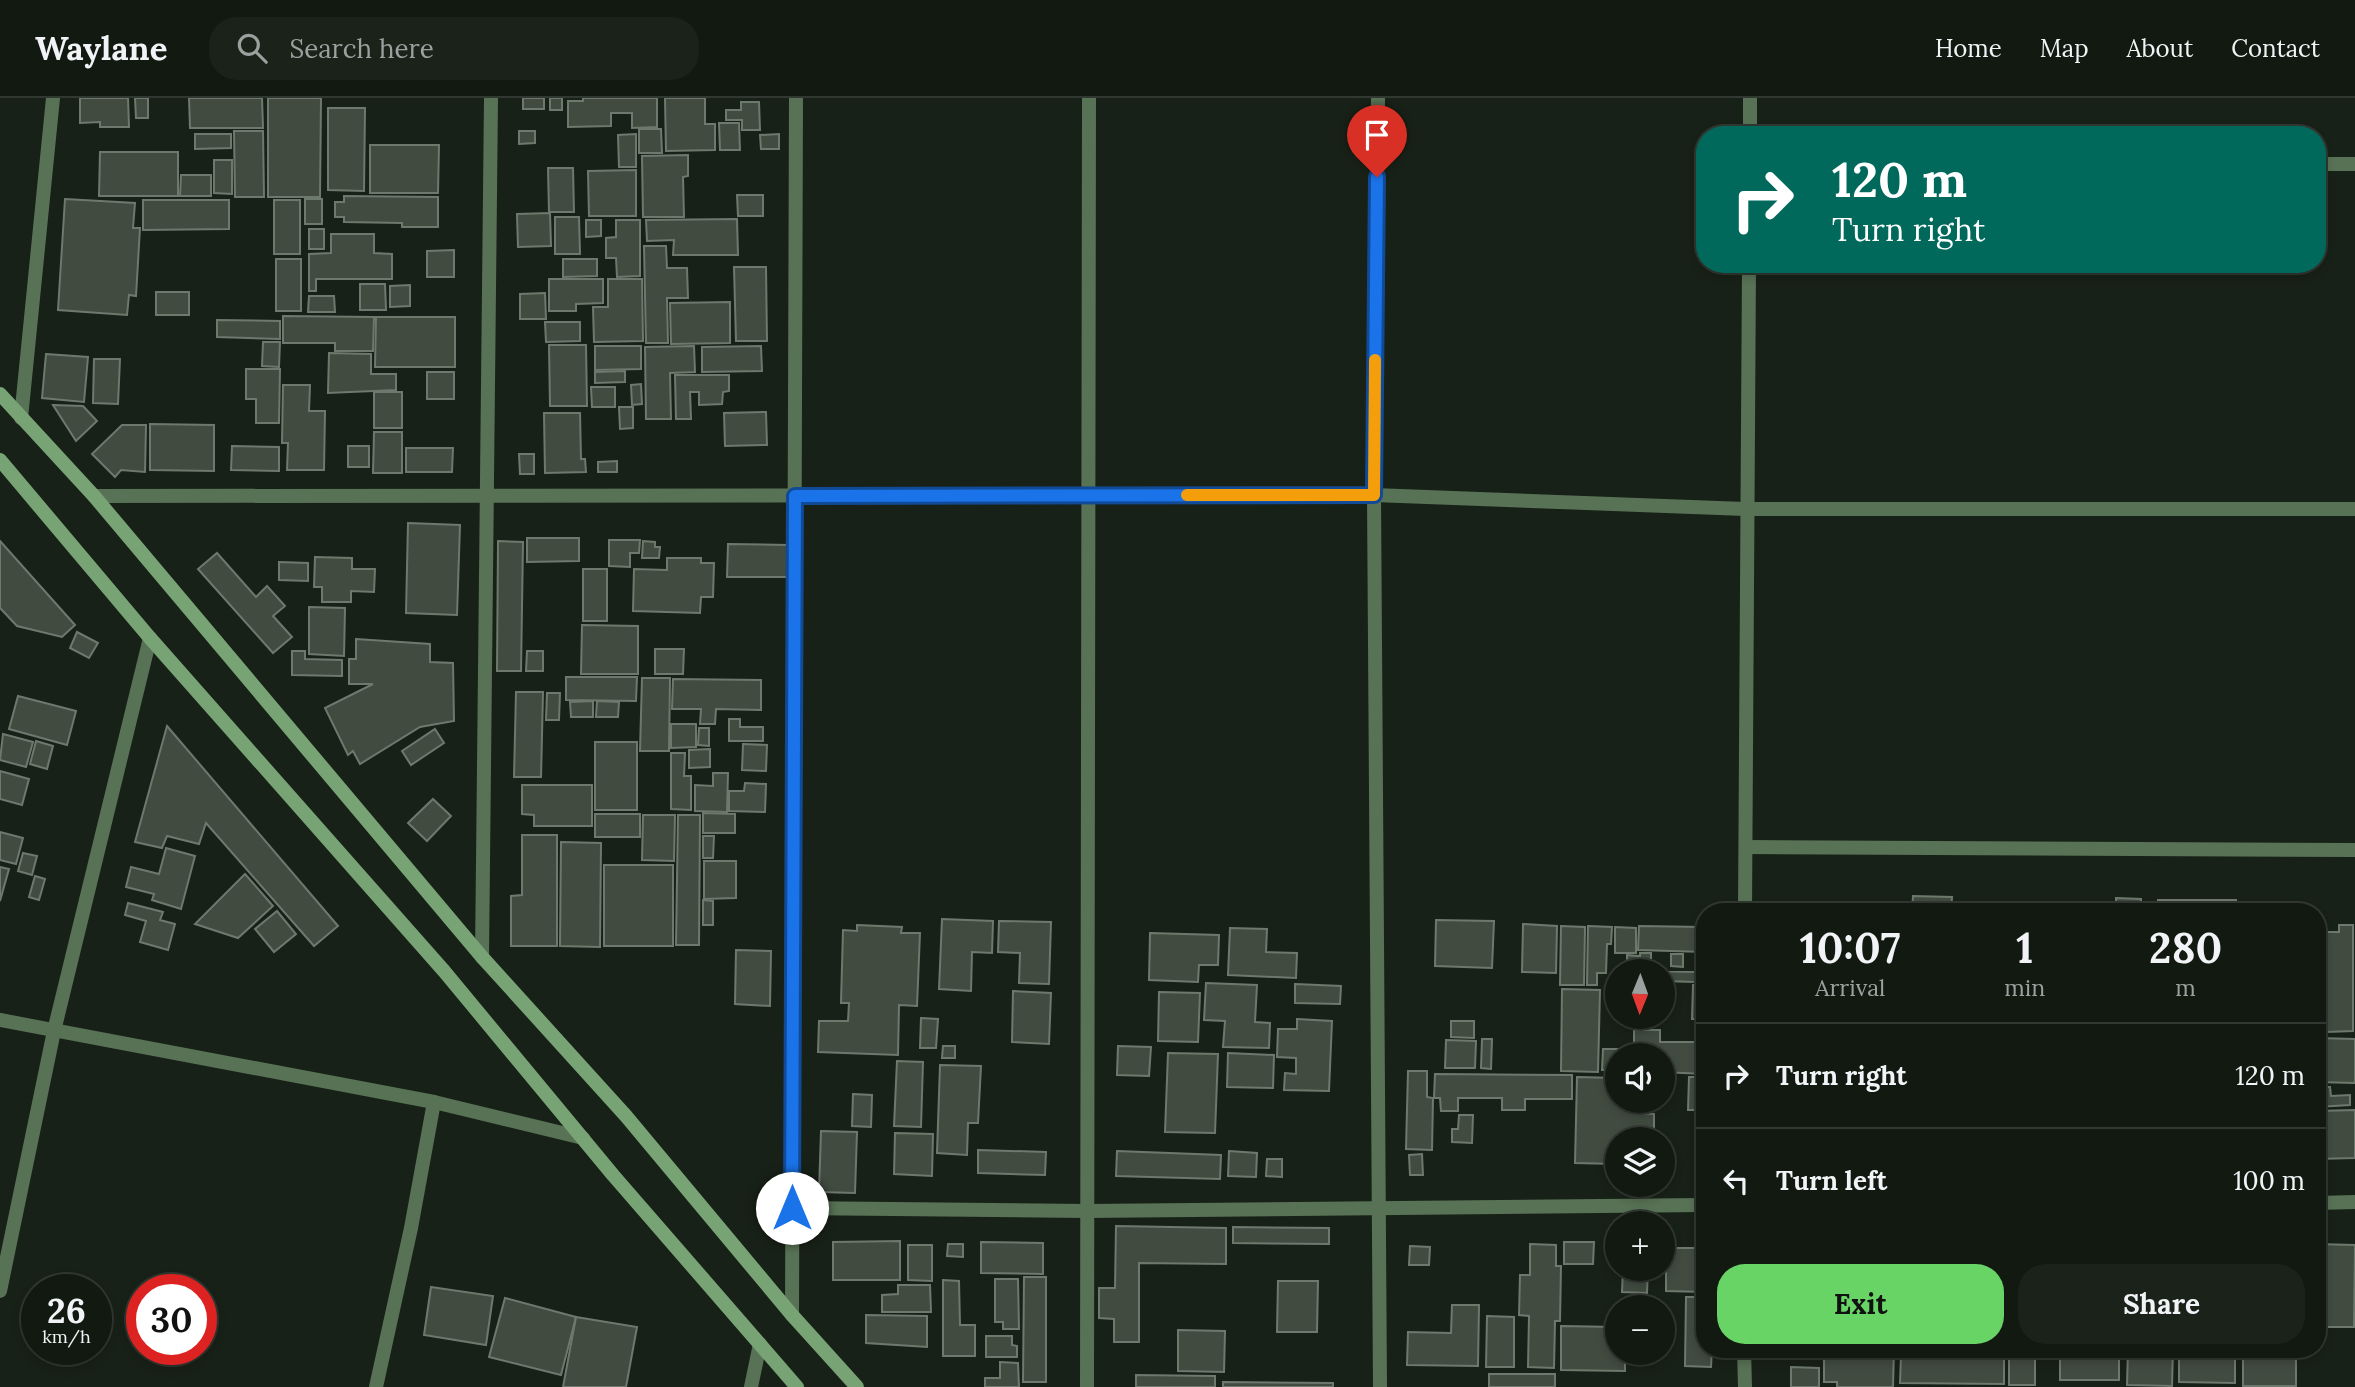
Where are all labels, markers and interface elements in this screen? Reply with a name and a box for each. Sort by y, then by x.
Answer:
search box [209,17,699,80]
text: Waylane [35,27,167,69]
icon: search [233,29,271,67]
text: Search here [289,32,434,65]
text: Home [1935,33,2002,64]
text: Map [2040,33,2089,64]
text: About [2127,33,2193,64]
text: Contact [2231,33,2320,64]
pin [1347,105,1407,177]
icon: arrive [1358,116,1396,154]
text: 120 m [1832,148,1967,210]
icon: right [1717,154,1808,245]
text: Turn right [1832,209,1985,250]
text: 10:07 [1800,921,1900,975]
text: 1 [2016,921,2033,975]
text: 280 [2149,921,2222,975]
north arrow [1605,959,1675,1029]
map controls [1605,959,1675,1365]
text: Arrival [1815,973,1885,1002]
text: min [2004,973,2045,1002]
text: m [2175,973,2196,1002]
button: sound [1605,1043,1675,1113]
icon: right [1717,1057,1755,1095]
text: Turn right [1776,1059,1907,1092]
text: 120 m [2235,1059,2305,1092]
button: layers [1605,1127,1675,1197]
icon: left [1717,1162,1755,1200]
text: Turn left [1776,1164,1887,1197]
text: 100 m [2233,1164,2305,1197]
position arrow [755,1171,829,1245]
button: + [1605,1211,1675,1281]
button: Exit [1717,1264,2004,1344]
button: Share [2018,1264,2305,1344]
speed limit sign: 30 [126,1274,217,1365]
text: 26 [47,1288,86,1333]
button: − [1605,1295,1675,1365]
text: km/h [42,1325,91,1348]

